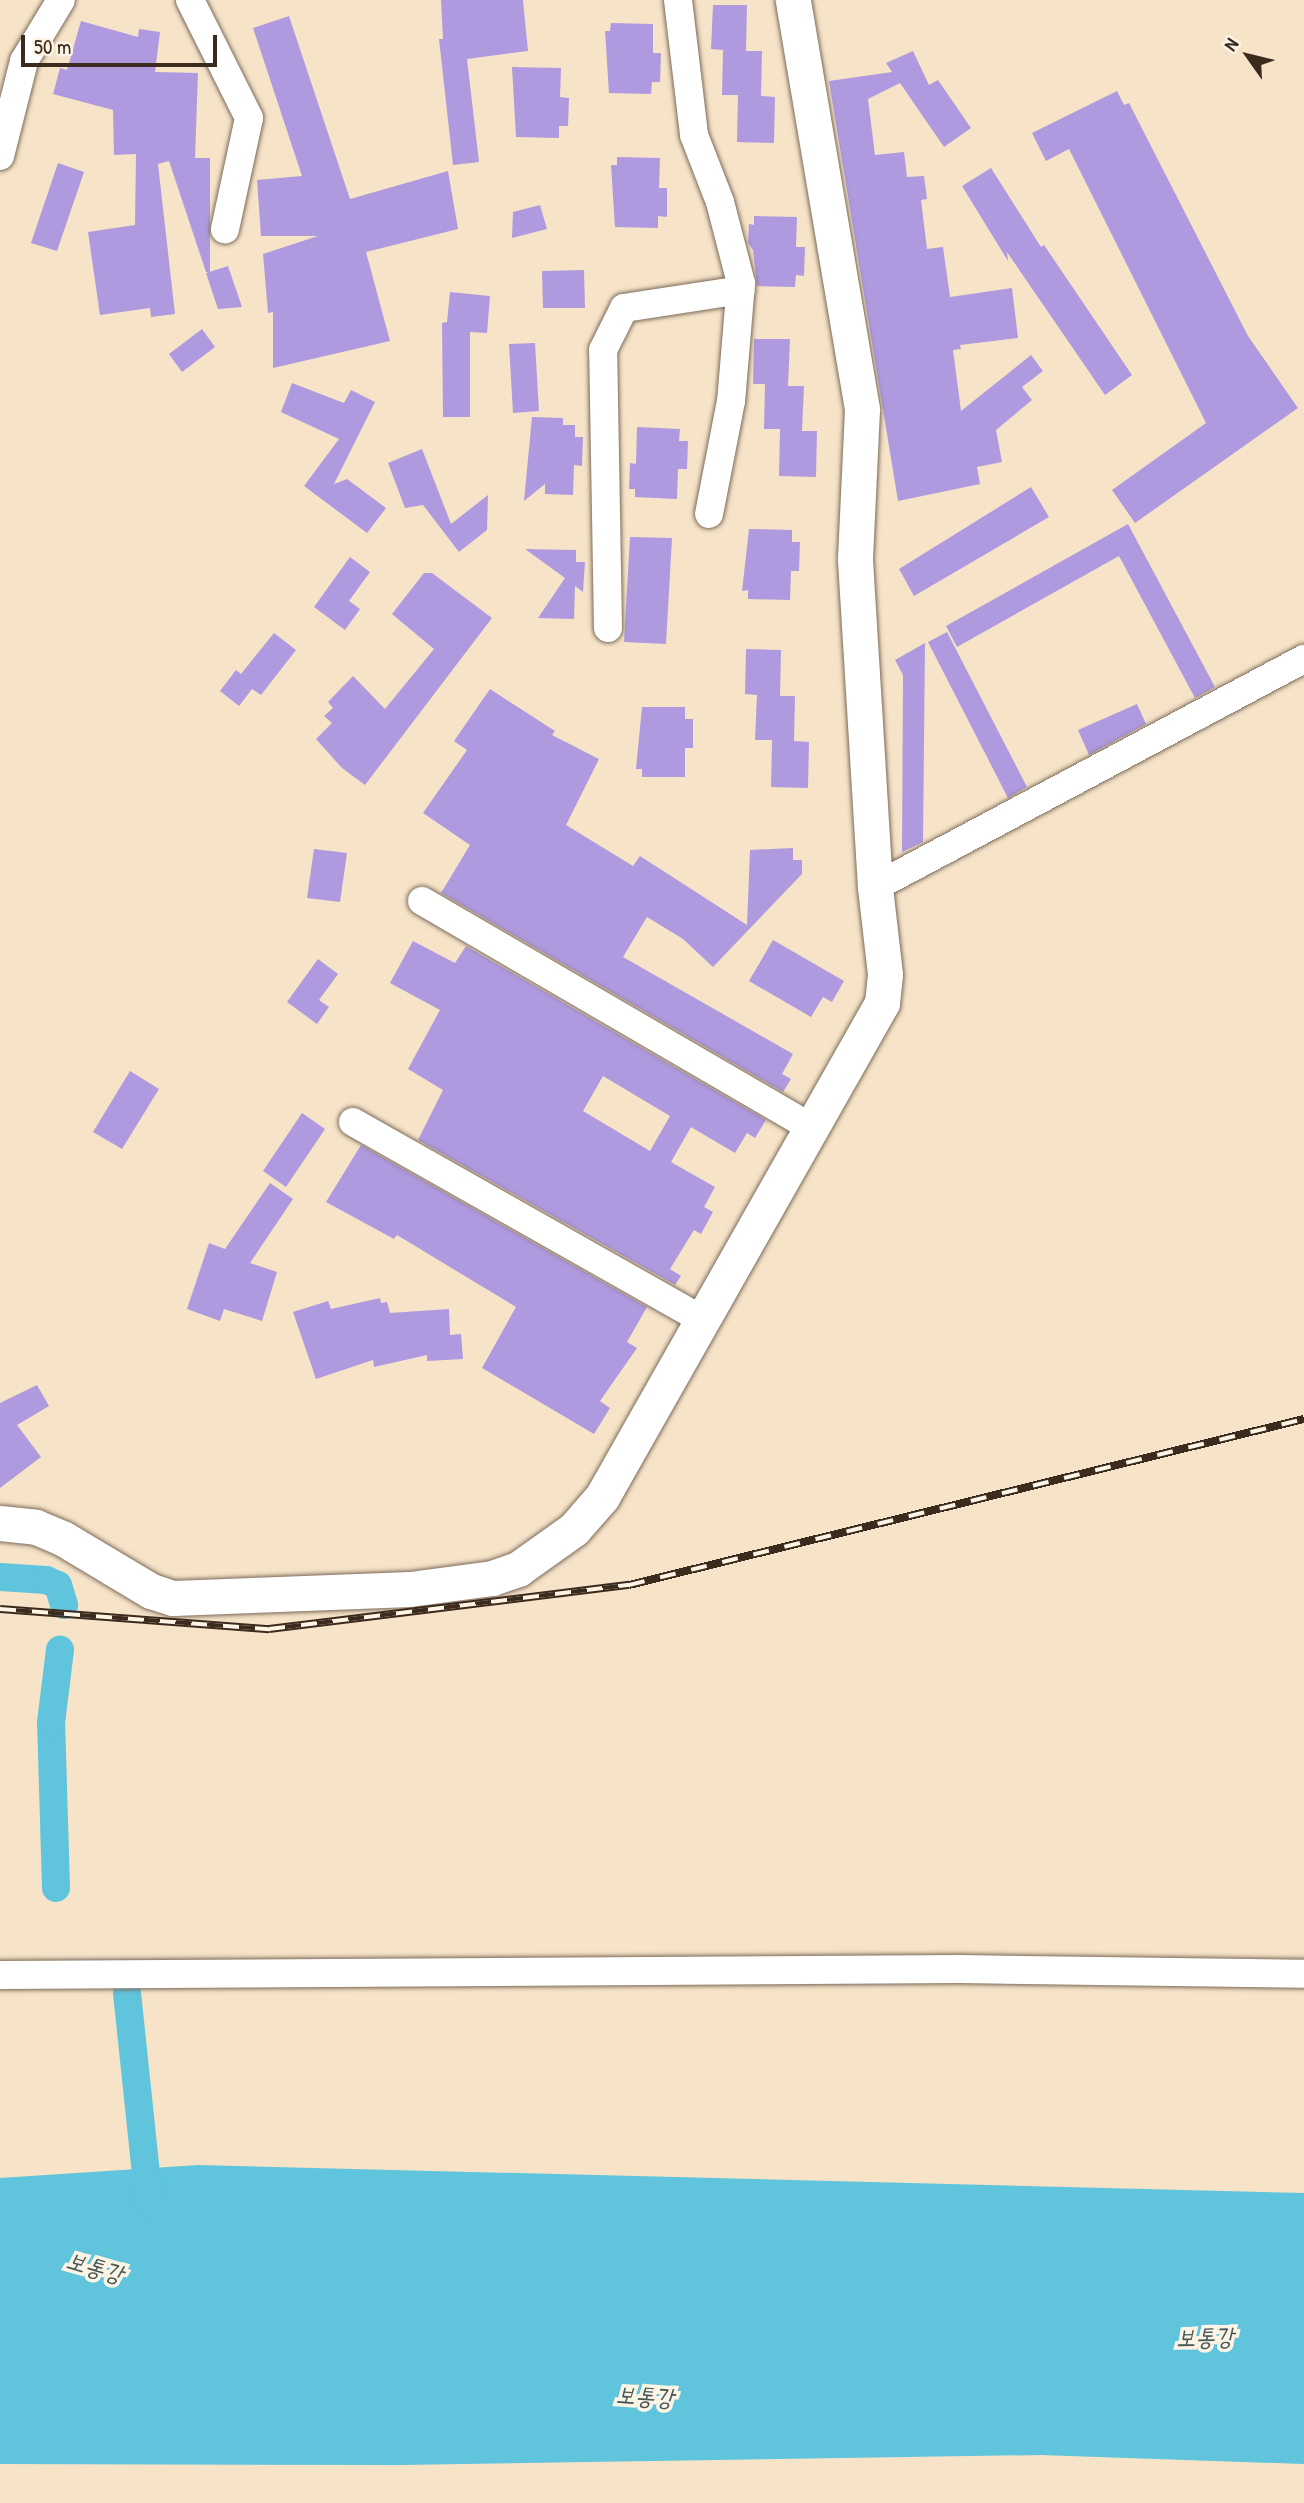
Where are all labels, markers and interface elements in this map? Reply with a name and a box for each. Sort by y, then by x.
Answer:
scale bar [24,21,220,65]
north arrow [1213,21,1283,91]
text: 50 m [34,32,71,61]
text: N [1217,33,1244,56]
water label: 보통강 [63,2245,127,2289]
water label: 보통강 [1176,2322,1234,2352]
water label: 보통강 [615,2380,675,2412]

